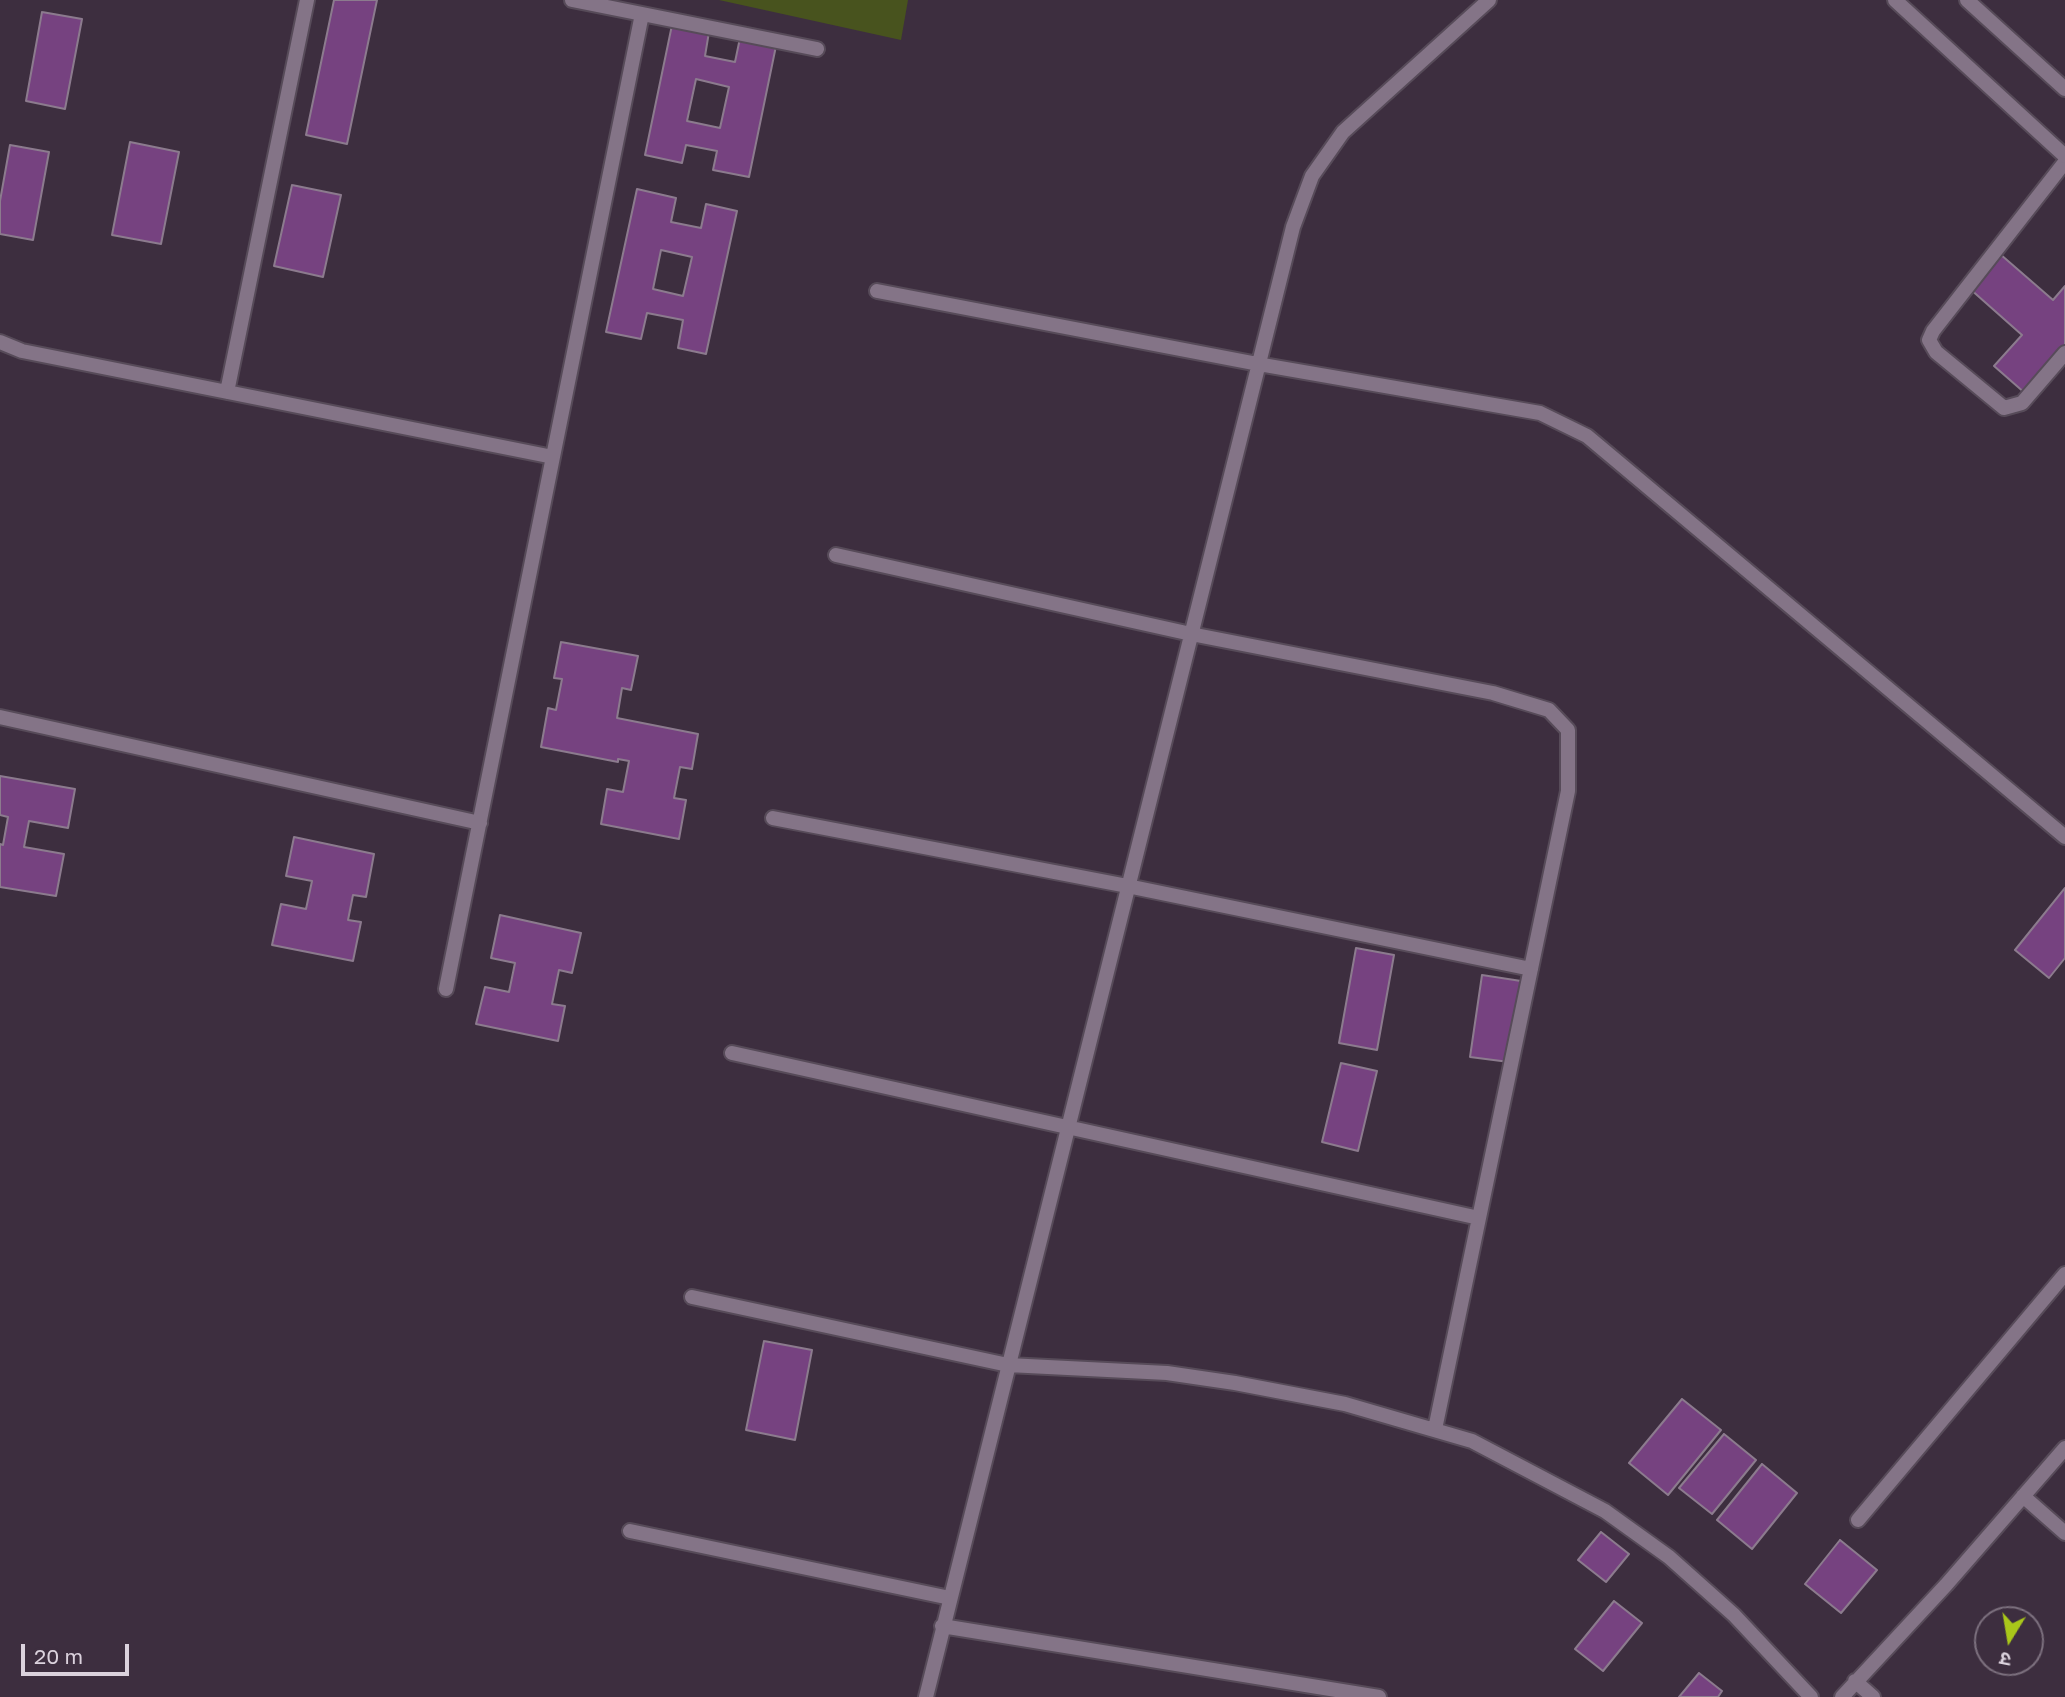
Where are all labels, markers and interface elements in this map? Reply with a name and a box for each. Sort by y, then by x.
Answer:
north arrow [1974,1606,2044,1676]
scale bar [24,1630,133,1674]
text: 20 m [34,1643,83,1669]
text: उ [1998,1648,2013,1672]

